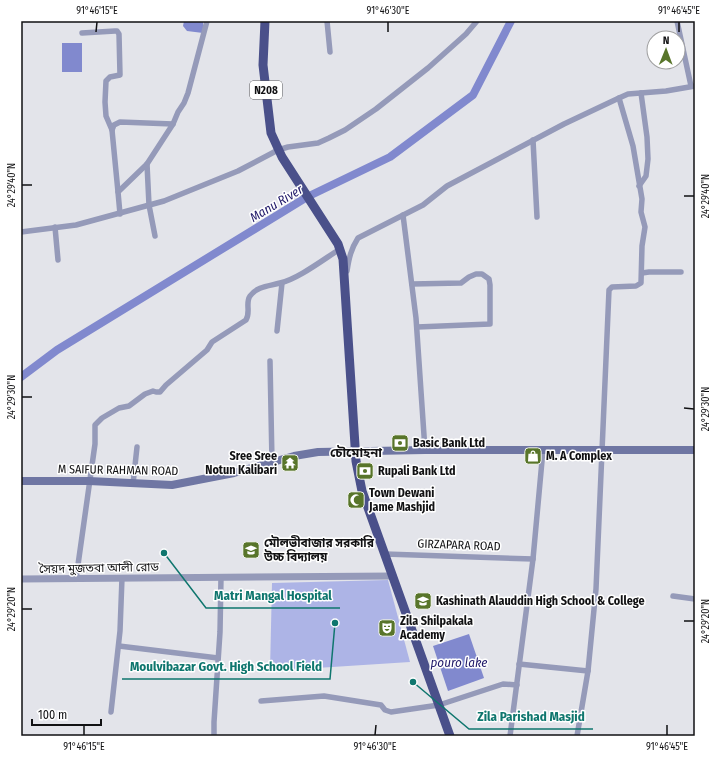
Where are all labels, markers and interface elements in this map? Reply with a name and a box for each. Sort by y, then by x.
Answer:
text: 91°46'15"E [76,5,118,17]
text: 91°46'30"E [367,5,410,17]
text: 91°46'45"E [658,5,700,17]
north arrow [646,30,686,70]
text: N [663,34,670,47]
road number: N208 [250,81,282,99]
text: 24°29'40"N [6,163,18,207]
text: 24°29'40"N [700,174,712,218]
water label: Manu River [247,182,306,225]
text: 24°29'30"N [6,375,18,419]
text: 24°29'30"N [700,387,712,431]
bank icon: Basic Bank Ltd [390,433,410,453]
place label: Basic Bank Ltd [413,436,485,450]
district label: চৌমোহনা [330,445,382,460]
shop icon: M. A Complex [523,446,543,466]
place label: Sree Sree Notun Kalibari [205,449,277,477]
place label: M. A Complex [546,449,612,463]
temple icon: Sree Sree Notun Kalibari [280,453,300,473]
bank icon: Rupali Bank Ltd [355,461,375,481]
street label: M SAIFUR RAHMAN ROAD [58,462,178,478]
place label: Rupali Bank Ltd [378,464,455,478]
place label: Town Dewani Jame Mashjid [368,486,435,514]
mosque icon: Town Dewani Jame Mashjid [346,490,366,510]
place label: মৌলভীবাজার সরকারি উচ্চ বিদ্যালয় [263,535,375,564]
street label: GIRZAPARA ROAD [417,537,501,553]
school or university icon: মৌলভীবাজার সরকারি উচ্চ বিদ্যালয় [241,540,261,560]
street label: সৈয়দ মুজতবা আলী রোড [38,559,160,577]
callout: Matri Mangal Hospital [206,583,340,608]
text: 24°29'20"N [6,587,18,631]
text: Matri Mangal Hospital [214,588,332,603]
school or university icon: Kashinath Alauddin High School & College [413,591,433,611]
place label: Kashinath Alauddin High School & College [436,594,645,608]
text: 24°29'20"N [700,599,712,643]
place label: Zila Shilpakala Academy [399,614,473,642]
theatre icon: Zila Shilpakala Academy [377,618,397,638]
callout: Moulvibazar Govt. High School Field [122,654,330,679]
water label: pouro lake [430,655,488,670]
text: Moulvibazar Govt. High School Field [130,659,322,674]
scale bar [32,701,101,727]
callout: Zila Parishad Masjid [469,704,593,729]
text: 100 m [38,708,67,722]
text: Zila Parishad Masjid [477,709,585,724]
text: 91°46'15"E [63,741,105,753]
text: 91°46'30"E [354,741,397,753]
text: 91°46'45"E [646,741,688,753]

